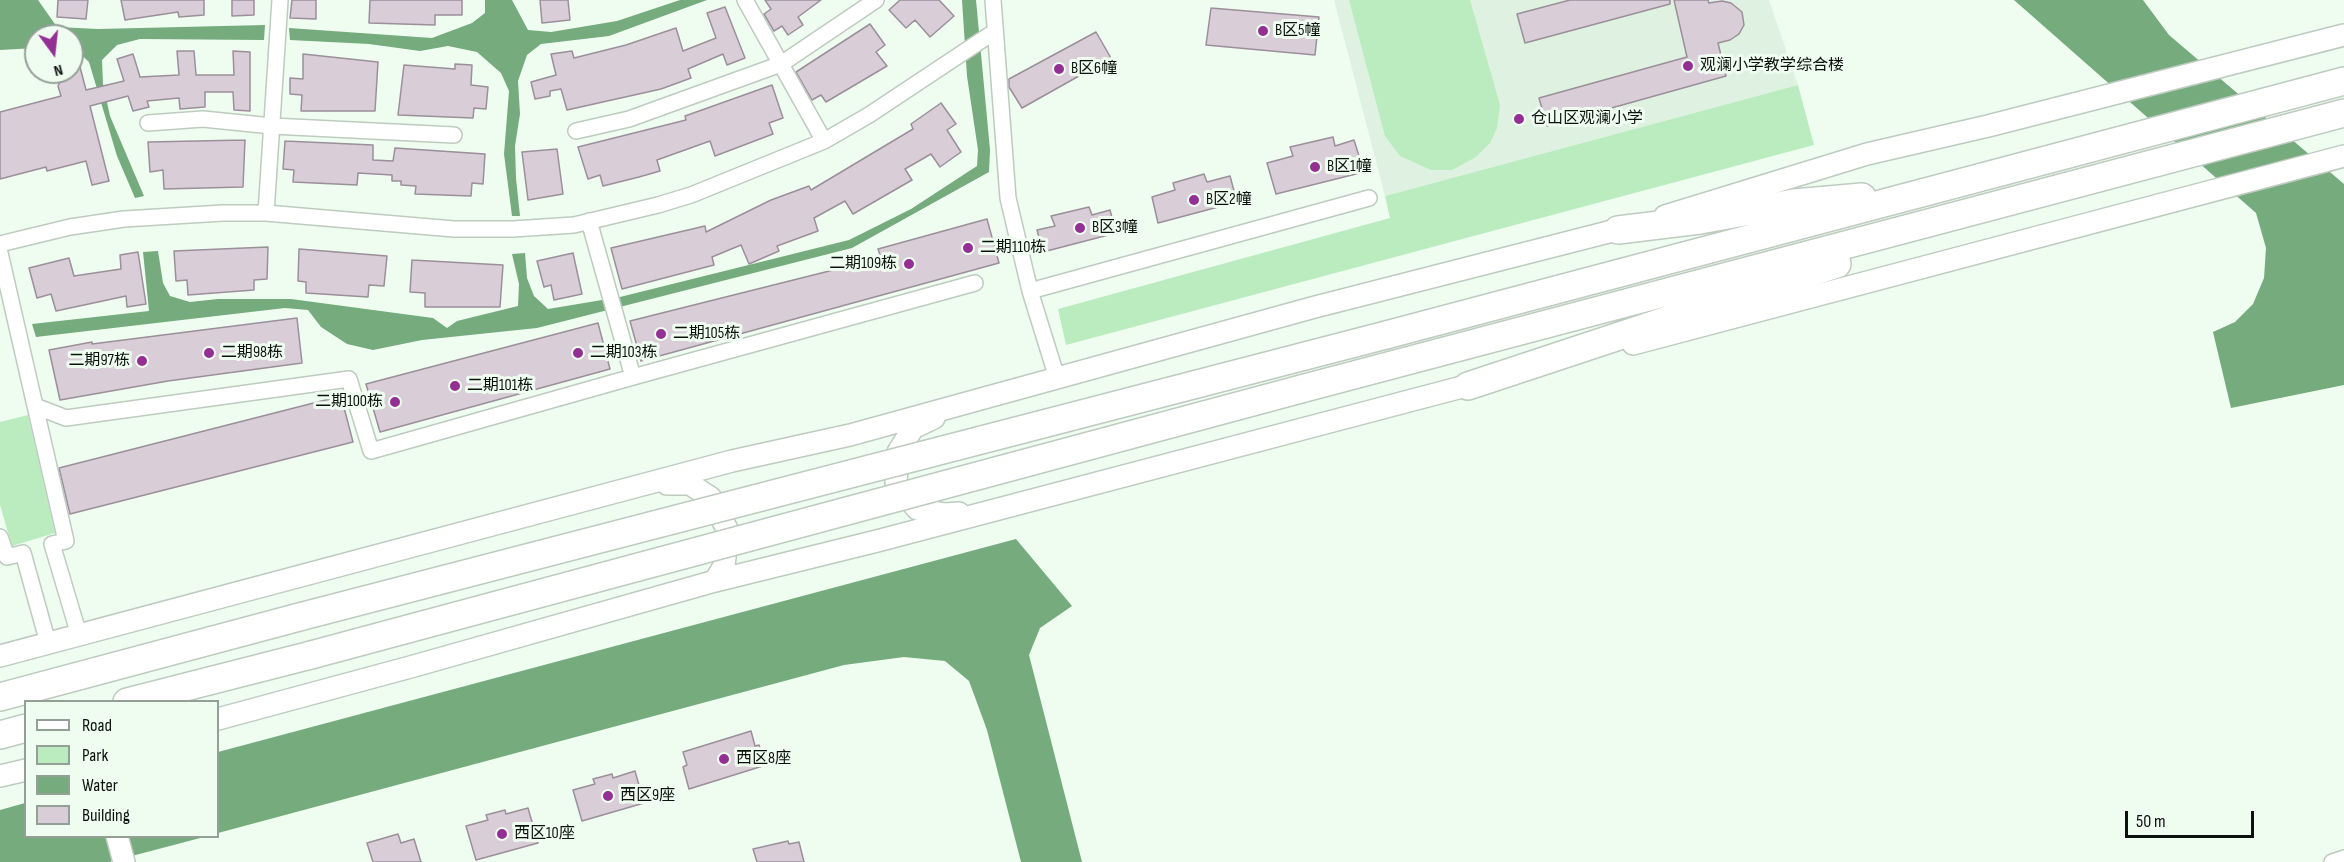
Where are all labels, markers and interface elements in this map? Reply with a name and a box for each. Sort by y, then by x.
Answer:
place label: B区5幢 [1275,21,1321,41]
north arrow [24,24,84,84]
marker: B区5幢 [1256,24,1270,38]
place label: 观澜小学教学综合楼 [1700,56,1844,76]
place label: B区6幢 [1071,59,1117,79]
marker: 观澜小学教学综合楼 [1681,59,1695,73]
text: N [52,60,65,80]
marker: B区6幢 [1052,62,1066,76]
place label: 仓山区观澜小学 [1531,109,1643,129]
marker: 仓山区观澜小学 [1512,112,1526,126]
place label: B区1幢 [1327,157,1372,177]
marker: B区1幢 [1308,160,1322,174]
place label: B区2幢 [1206,190,1252,210]
marker: B区2幢 [1187,193,1201,207]
place label: B区3幢 [1092,218,1138,238]
marker: B区3幢 [1073,221,1087,235]
place label: 二期110栋 [980,238,1046,258]
marker: 二期110栋 [961,241,975,255]
place label: 二期109栋 [829,254,897,274]
marker: 二期109栋 [902,257,916,271]
place label: 二期105栋 [673,324,740,344]
marker: 二期105栋 [654,327,668,341]
place label: 二期98栋 [221,343,283,363]
place label: 二期103栋 [590,343,657,363]
marker: 二期98栋 [202,346,216,360]
marker: 二期103栋 [571,346,585,360]
place label: 二期97栋 [69,351,130,371]
marker: 二期97栋 [135,354,149,368]
place label: 二期101栋 [467,376,533,396]
marker: 二期101栋 [448,379,462,393]
place label: 二期100栋 [315,392,383,412]
marker: 二期100栋 [388,395,402,409]
legend [24,700,219,838]
text: Road [82,715,112,736]
text: Park [82,745,108,766]
place label: 西区8座 [736,749,791,769]
marker: 西区8座 [717,752,731,766]
text: Water [82,775,118,796]
place label: 西区9座 [620,786,675,806]
marker: 西区9座 [601,789,615,803]
scale bar [2128,799,2257,837]
text: Building [82,805,130,826]
text: 50 m [2136,811,2166,832]
place label: 西区10座 [514,824,575,844]
marker: 西区10座 [495,827,509,841]

